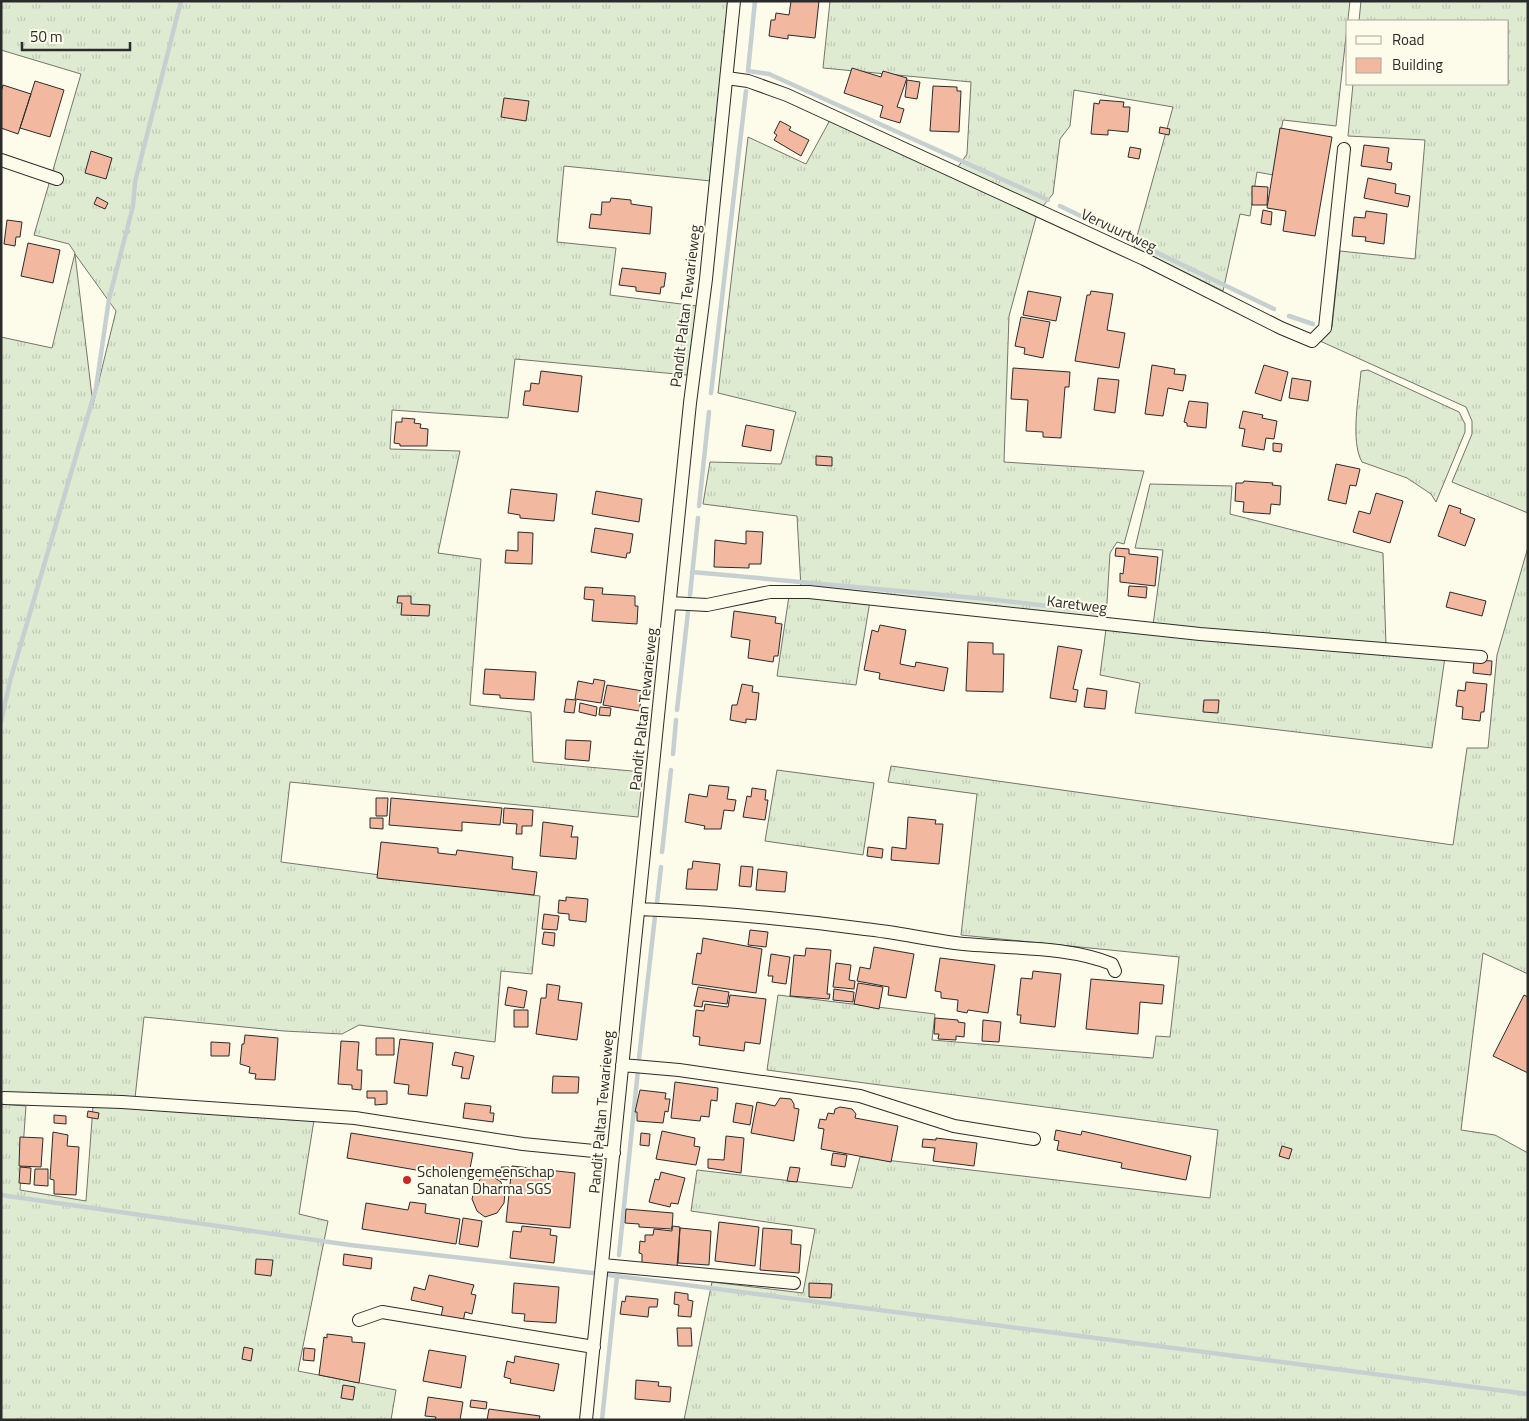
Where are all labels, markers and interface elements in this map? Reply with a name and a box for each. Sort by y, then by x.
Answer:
scale bar [22,20,130,52]
legend [1346,20,1509,85]
text: 50 m [30,25,63,48]
text: Road [1392,28,1424,51]
text: Building [1392,53,1443,76]
street label: Vervuurtweg [1077,202,1161,258]
street label: Pandit Paltan Tewarieweg [664,223,706,389]
street label: Karetweg [1046,589,1109,619]
street label: Pandit Paltan Tewarieweg [623,626,663,792]
street label: Pandit Paltan Tewarieweg [582,1029,620,1195]
place label: Scholengemeenschap Sanatan Dharma SGS [417,1160,555,1200]
marker: Scholengemeenschap Sanatan Dharma SGS [401,1174,413,1186]

